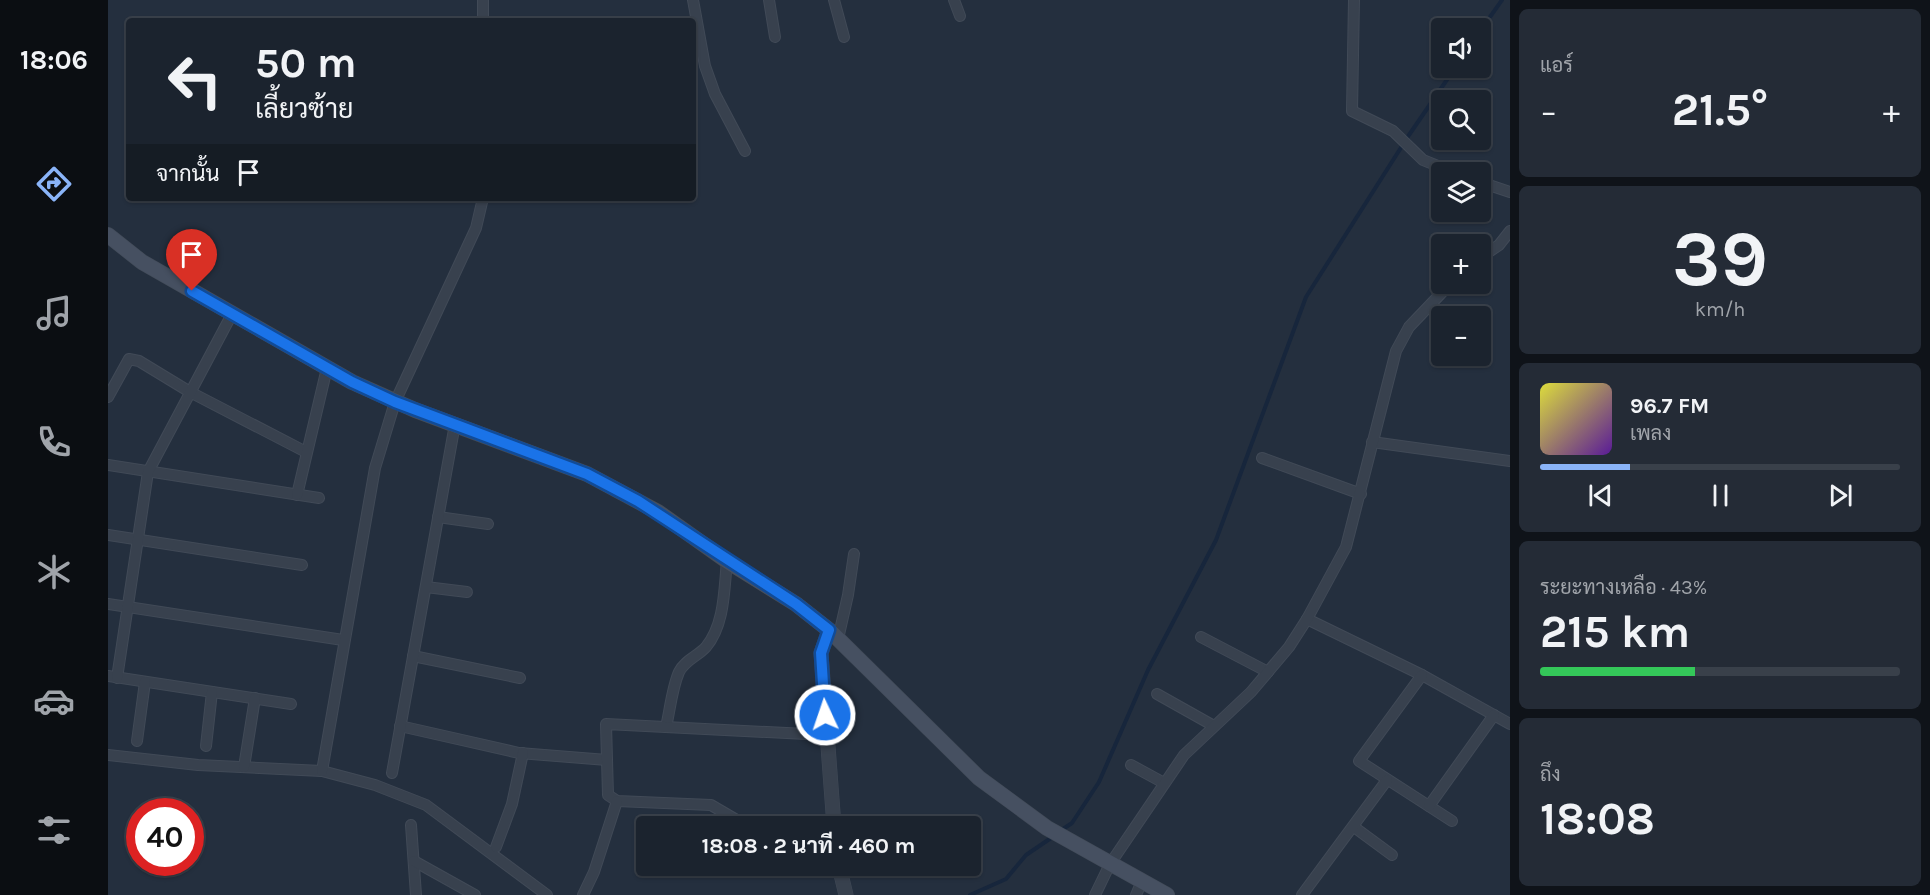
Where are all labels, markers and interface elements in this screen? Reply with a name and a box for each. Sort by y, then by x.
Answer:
map controls [1431,18,1491,366]
button: sound [1431,18,1491,78]
text: 50 m [255,38,357,88]
icon: left [156,42,234,120]
text: 18:06 [20,44,88,76]
text: แอร์ [1540,54,1573,77]
text: 21.5° [1672,84,1768,136]
button: search [1431,90,1491,150]
text: − [1540,92,1557,130]
text: + [1883,92,1900,130]
text: เลี้ยวซ้าย [255,93,353,125]
icon: arrive [232,156,265,189]
text: จากนั้น [156,161,220,187]
button: layers [1431,162,1491,222]
icon: directions [33,163,75,205]
text: 39 [1672,213,1768,305]
pin [166,229,217,291]
button: + [1431,234,1491,294]
icon: arrive [175,238,208,271]
icon: music [33,292,75,334]
text: km/h [1695,298,1745,321]
button: − [1431,306,1491,366]
text: 96.7 FM [1630,393,1709,419]
icon: phone [33,421,75,463]
text: เพลง [1630,422,1671,445]
icon: previous [1584,479,1617,512]
icon: pause [1704,479,1737,512]
icon: next [1824,479,1857,512]
icon: climate [33,551,75,593]
text: ระยะทางเหลือ · 43% [1540,576,1707,599]
text: 215 km [1540,606,1690,658]
icon: car [33,680,75,722]
position arrow [793,683,857,747]
text: ถึง [1540,763,1561,786]
text: 18:08 [1540,793,1655,845]
speed limit sign: 40 [126,798,204,876]
icon: filters [33,809,75,851]
text: 18:08 · 2 นาที · 460 m [702,833,915,859]

